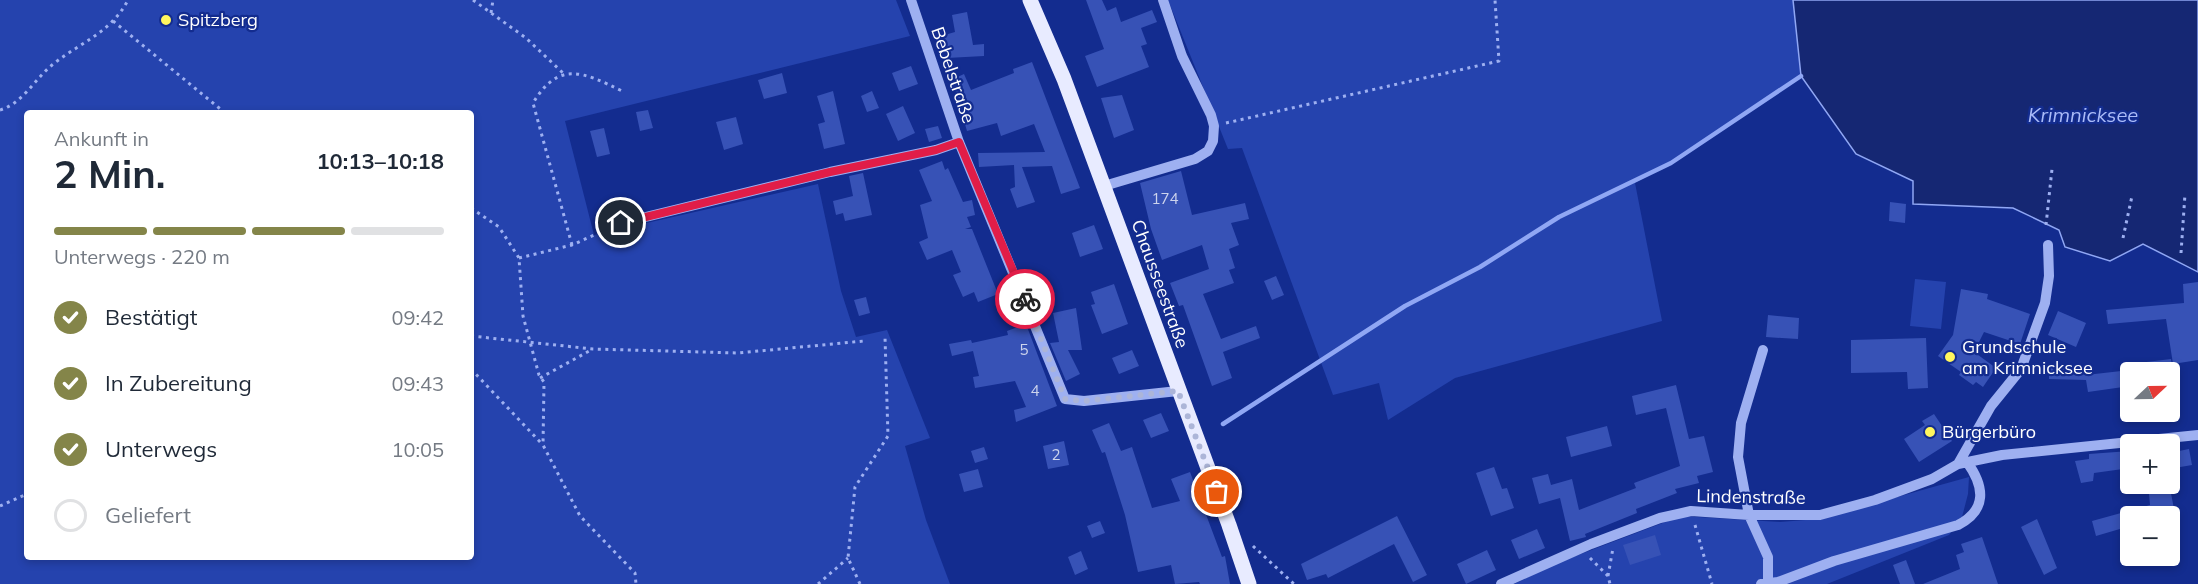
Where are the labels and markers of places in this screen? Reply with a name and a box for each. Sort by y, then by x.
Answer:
place label: Spitzberg [178,8,258,31]
marker: Spitzberg [159,13,173,27]
pin [595,197,646,248]
place label: Grundschule am Krimnicksee [1962,335,2093,379]
marker: Grundschule am Krimnicksee [1943,350,1957,364]
place label: Bürgerbüro [1942,420,2036,443]
marker: Bürgerbüro [1923,425,1937,439]
pin [1191,466,1242,517]

